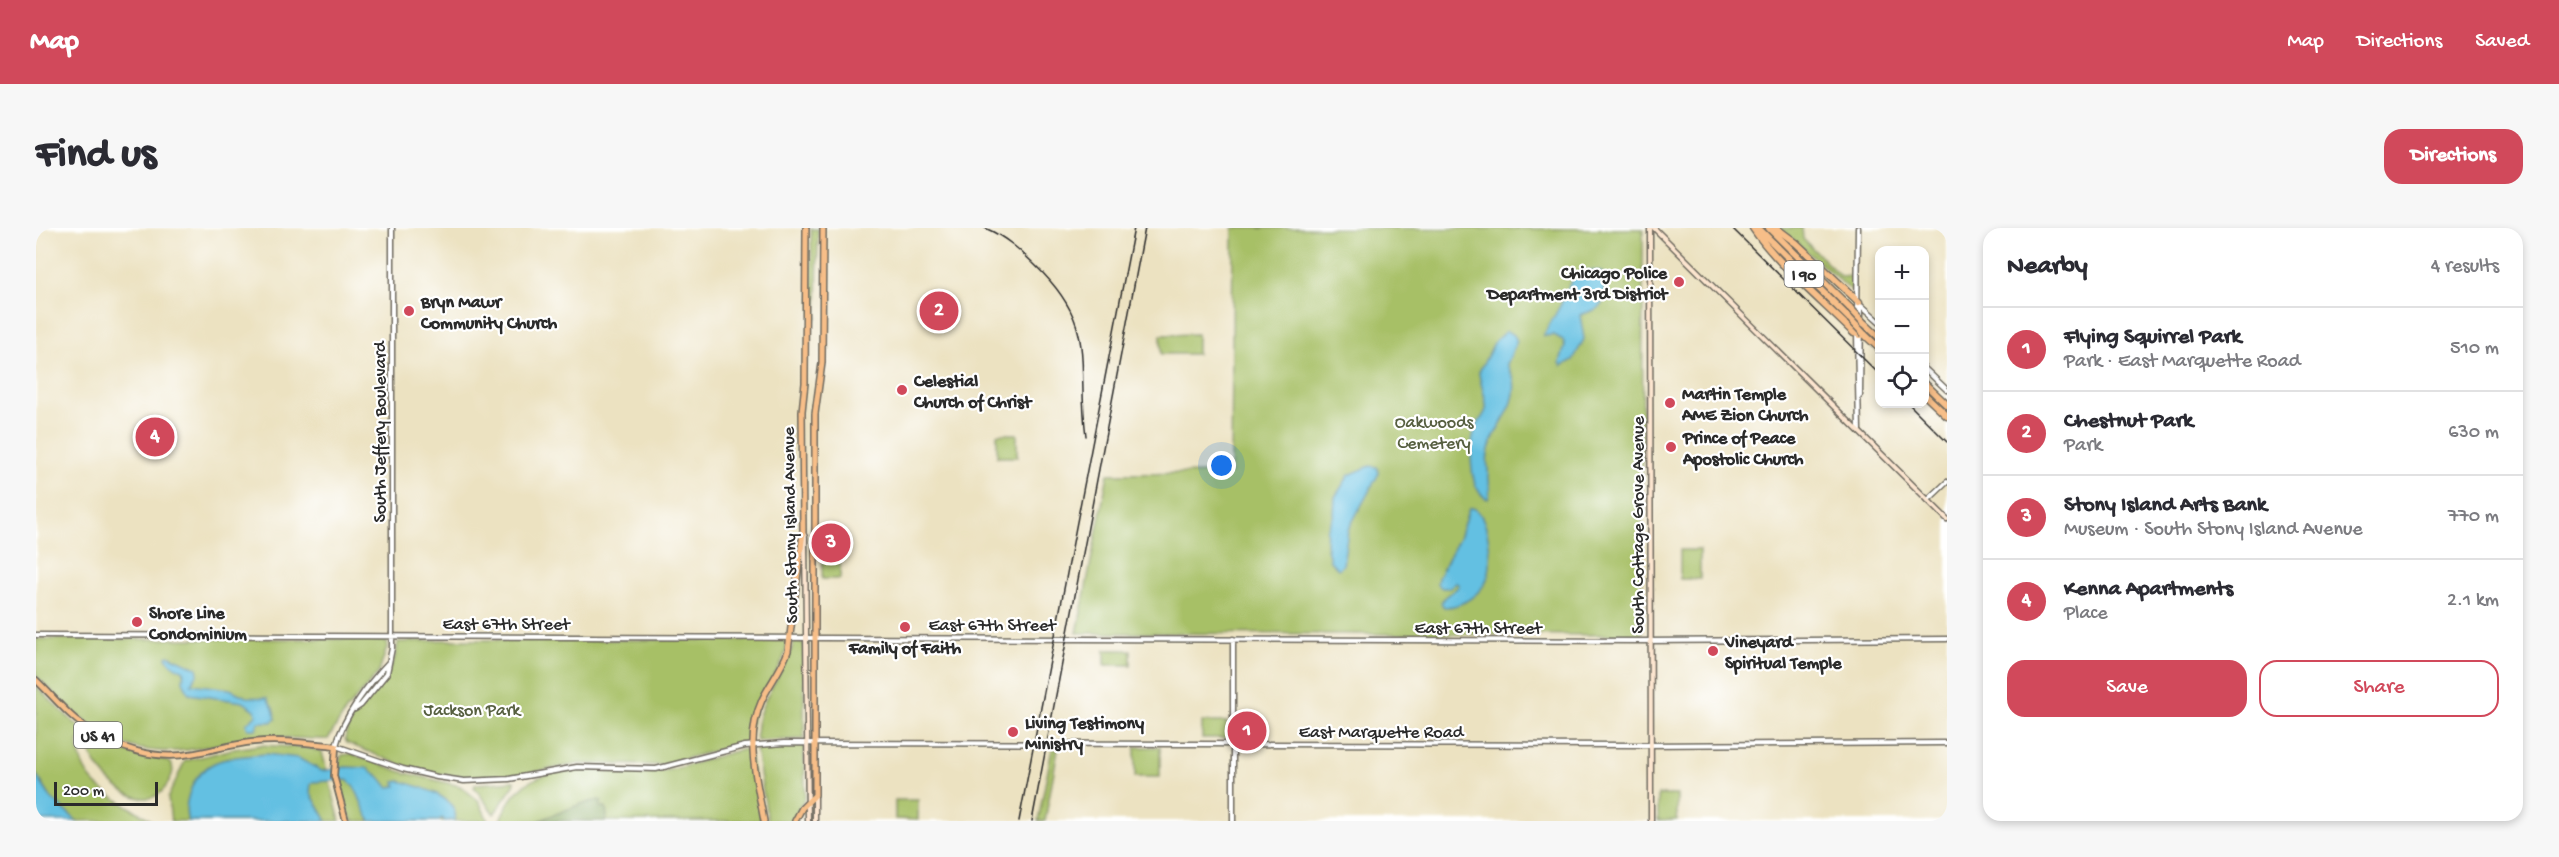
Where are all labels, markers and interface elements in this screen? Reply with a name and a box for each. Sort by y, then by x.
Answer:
text: Map [30,26,79,59]
text: Map [2287,30,2324,55]
text: Directions [2357,30,2442,55]
text: Saved [2475,30,2529,55]
button: Directions [2384,129,2523,184]
text: Find us [36,132,156,181]
map controls [1875,246,1929,408]
button: + [1875,246,1929,300]
text: Nearby [2007,252,2088,283]
text: 4 results [2431,256,2499,279]
road number: I 90 [1784,261,1824,287]
place label: Chicago Police Department 3rd District [1485,264,1669,306]
marker: Chicago Police Department 3rd District [1672,275,1686,289]
pin: 2 [920,288,958,334]
place label: Bryn Mawr Community Church [420,293,557,335]
button: − [1875,300,1929,354]
marker: Bryn Mawr Community Church [402,304,416,318]
text: Flying Squirrel Park [2064,325,2241,351]
text: 1 [2022,338,2031,361]
text: 510 m [2450,338,2499,361]
street label: South Jeffery Boulevard [371,340,392,523]
text: Park · East Marquette Road [2064,351,2301,374]
button: locate [1875,354,1929,408]
place label: Celestial Church of Christ [913,372,1033,414]
marker: Celestial Church of Christ [895,383,909,397]
place label: Martin Temple AME Zion Church [1681,385,1809,427]
marker: Martin Temple AME Zion Church [1663,396,1677,410]
text: Chestnut Park [2064,409,2193,435]
park label: Oakwoods Cemetery [1395,413,1475,455]
pin: 4 [136,414,174,460]
street label: South Cottage Grove Avenue [1629,415,1650,634]
text: 2 [2022,422,2031,445]
text: 630 m [2448,422,2499,445]
street label: South Stony Island Avenue [779,426,804,623]
place label: Prince of Peace Apostolic Church [1682,429,1804,471]
text: Park [2064,435,2102,458]
marker: Prince of Peace Apostolic Church [1664,440,1678,454]
your location [1207,451,1236,480]
text: Stony Island Arts Bank [2064,493,2267,519]
text: 3 [2021,506,2032,529]
text: 770 m [2448,506,2499,529]
text: Museum · South Stony Island Avenue [2064,519,2363,542]
pin: 3 [812,520,850,566]
text: Kenna Apartments [2064,577,2233,603]
text: 4 [2022,590,2031,613]
text: 2.1 km [2447,590,2499,613]
text: Place [2064,603,2108,626]
place label: Shore Line Condominium [148,604,247,646]
marker: Shore Line Condominium [130,615,144,629]
street label: East 67th Street [442,615,571,636]
street label: East 67th Street [928,616,1057,637]
street label: East 67th Street [1414,619,1543,640]
marker: Family of Faith [898,620,912,634]
place label: Vineyard Spiritual Temple [1724,633,1842,675]
place label: Family of Faith [848,639,961,660]
marker: Vineyard Spiritual Temple [1706,644,1720,658]
button: Save [2007,660,2247,717]
button: Share [2259,660,2499,717]
park label: Jackson Park [424,701,522,722]
pin: 1 [1228,708,1266,754]
place label: Living Testimony Ministry [1025,714,1144,756]
road number: US 41 [74,722,122,748]
street label: East Marquette Road [1299,723,1465,744]
marker: Living Testimony Ministry [1006,725,1020,739]
scale bar [54,779,158,806]
text: 200 m [63,783,104,802]

